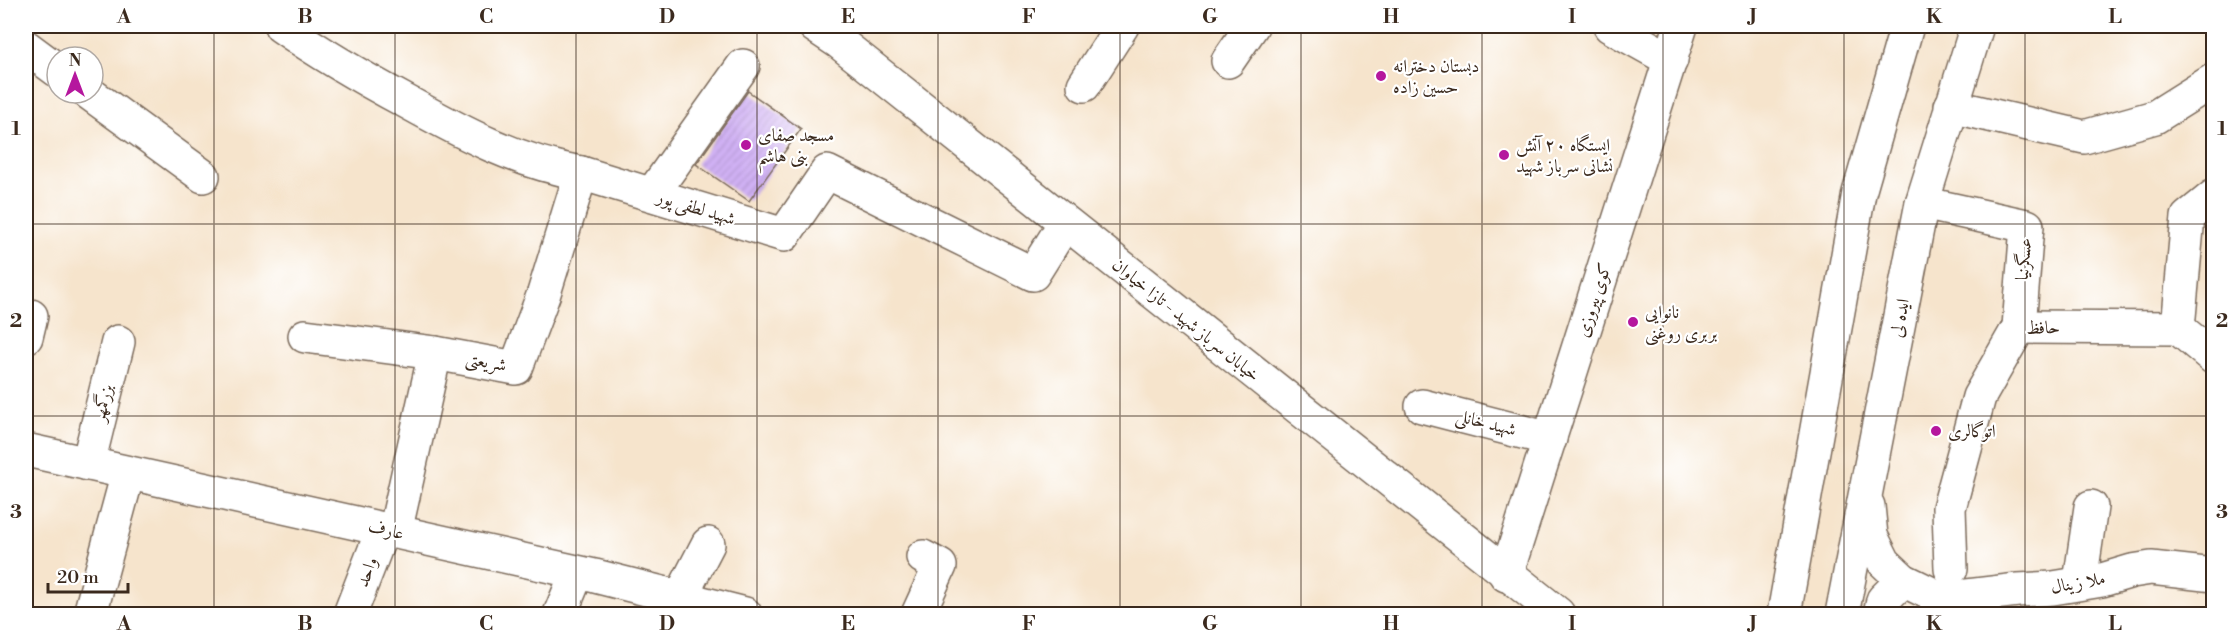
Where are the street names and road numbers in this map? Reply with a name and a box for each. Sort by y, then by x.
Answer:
street label: شهید لطفی پور [652,185,738,232]
street label: عسگرنیا [2011,237,2037,281]
street label: خیابان سرباز شهید - تازا خیاوان [1107,253,1265,387]
street label: کوی پیروزی [1571,260,1618,340]
street label: ایده لى [1885,297,1915,339]
street label: حافظ [2026,316,2060,340]
street label: شریعتی [463,347,508,378]
street label: بزرگمهر [87,382,119,426]
street label: شهید خانلی [1453,404,1519,443]
street label: عارف [366,515,406,545]
street label: واحد [351,554,383,590]
street label: ملا زینال [2049,567,2107,599]

